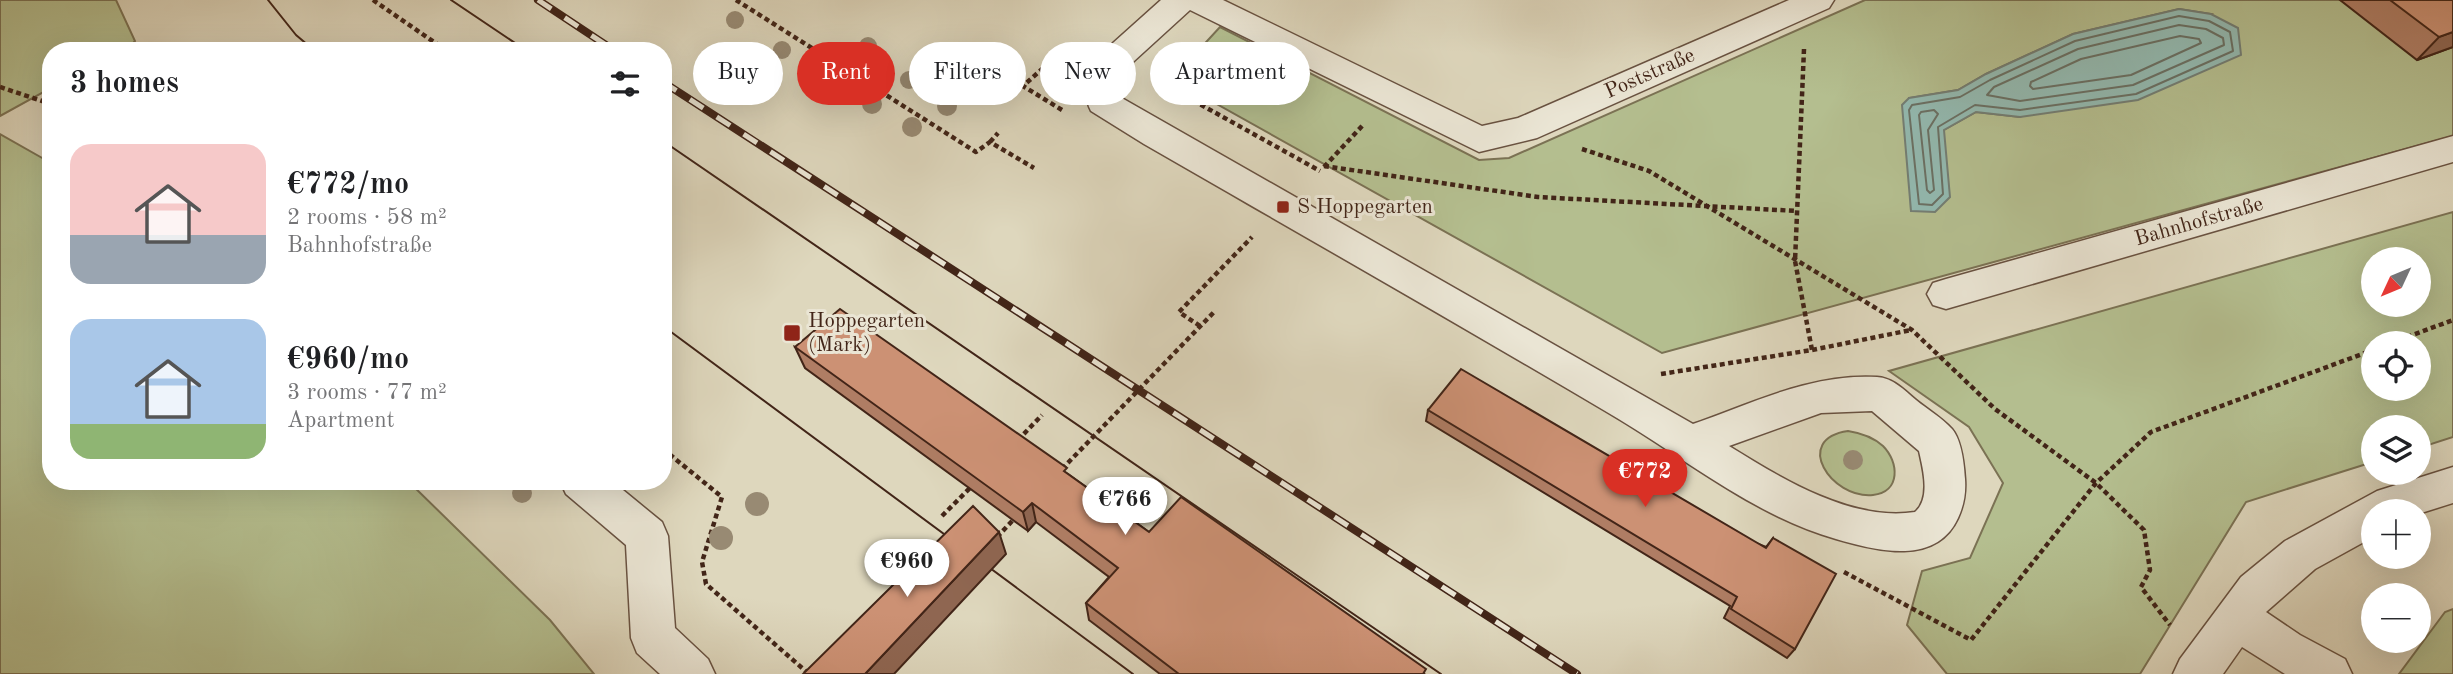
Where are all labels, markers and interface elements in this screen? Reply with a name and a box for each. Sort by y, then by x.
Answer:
chip: Buy [693,42,783,105]
chip: Rent [797,42,895,105]
chip: Filters [909,42,1026,105]
chip: New [1040,42,1136,105]
chip: Apartment [1150,42,1310,105]
street label: Poststraße [1602,45,1698,103]
icon: filters [606,65,644,103]
text: 3 homes [70,69,179,99]
text: €772/mo [287,170,409,200]
icon: home [126,172,210,256]
street label: Bahnhofstraße [2132,194,2266,250]
place label: S Hoppegarten [1297,197,1433,218]
marker: S Hoppegarten [1275,199,1291,215]
text: 2 rooms · 58 m² [287,206,447,229]
text: Bahnhofstraße [287,234,432,257]
north arrow [2361,247,2431,317]
map controls [2361,247,2431,653]
place label: Hoppegarten (Mark) [808,311,925,356]
marker: Hoppegarten (Mark) [782,323,802,343]
button: locate [2361,331,2431,401]
text: €960/mo [287,345,409,375]
icon: home [126,347,210,431]
text: 3 rooms · 77 m² [287,381,447,404]
text: Apartment [287,409,395,432]
button: layers [2361,415,2431,485]
pin: €772 [1604,449,1686,509]
text: €772 [1618,460,1672,483]
pin: €766 [1084,477,1166,537]
text: €766 [1098,488,1152,511]
button: + [2361,499,2431,569]
pin: €960 [866,540,948,599]
text: €960 [880,550,934,573]
button: − [2361,583,2431,653]

